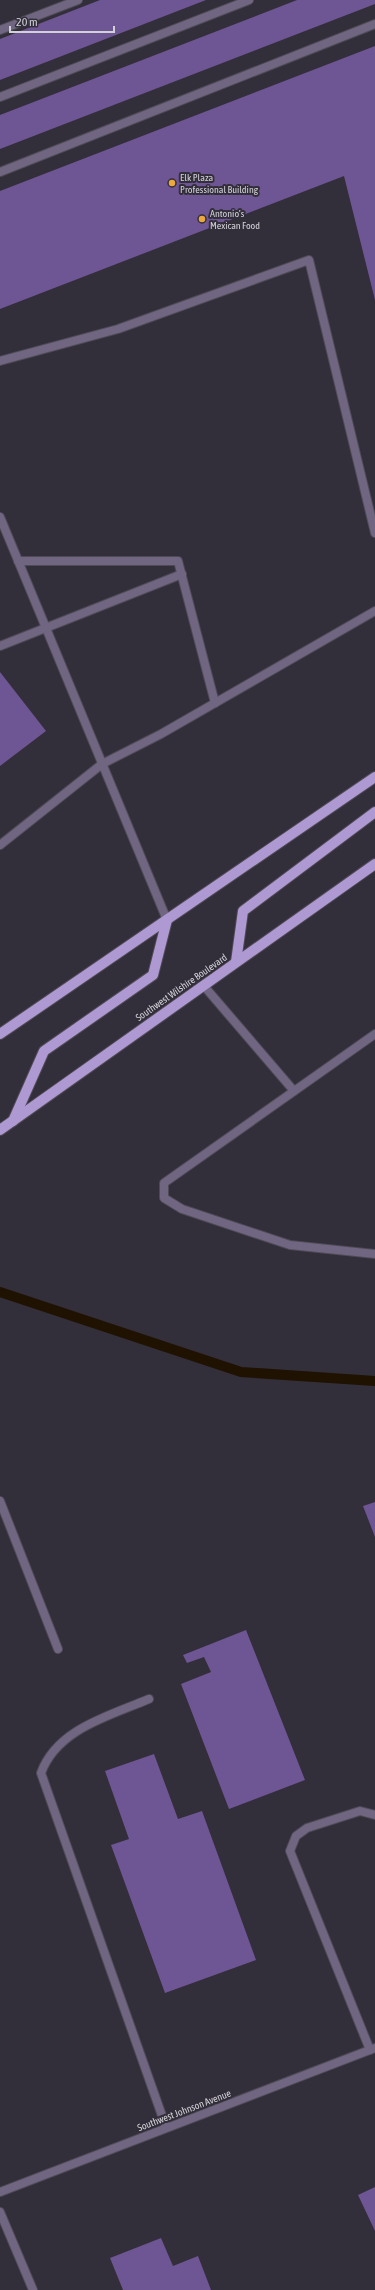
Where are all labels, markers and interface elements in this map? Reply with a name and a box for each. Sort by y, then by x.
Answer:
scale bar [10,8,114,34]
text: 20 m [16,15,38,29]
place label: Elk Plaza Professional Building [180,172,259,195]
marker: Elk Plaza Professional Building [167,178,177,188]
place label: Antonio’s Mexican Food [210,208,260,231]
marker: Antonio’s Mexican Food [197,214,207,224]
street label: Southwest Wilshire Boulevard [133,951,229,1023]
street label: Southwest Johnson Avenue [136,2087,233,2133]

